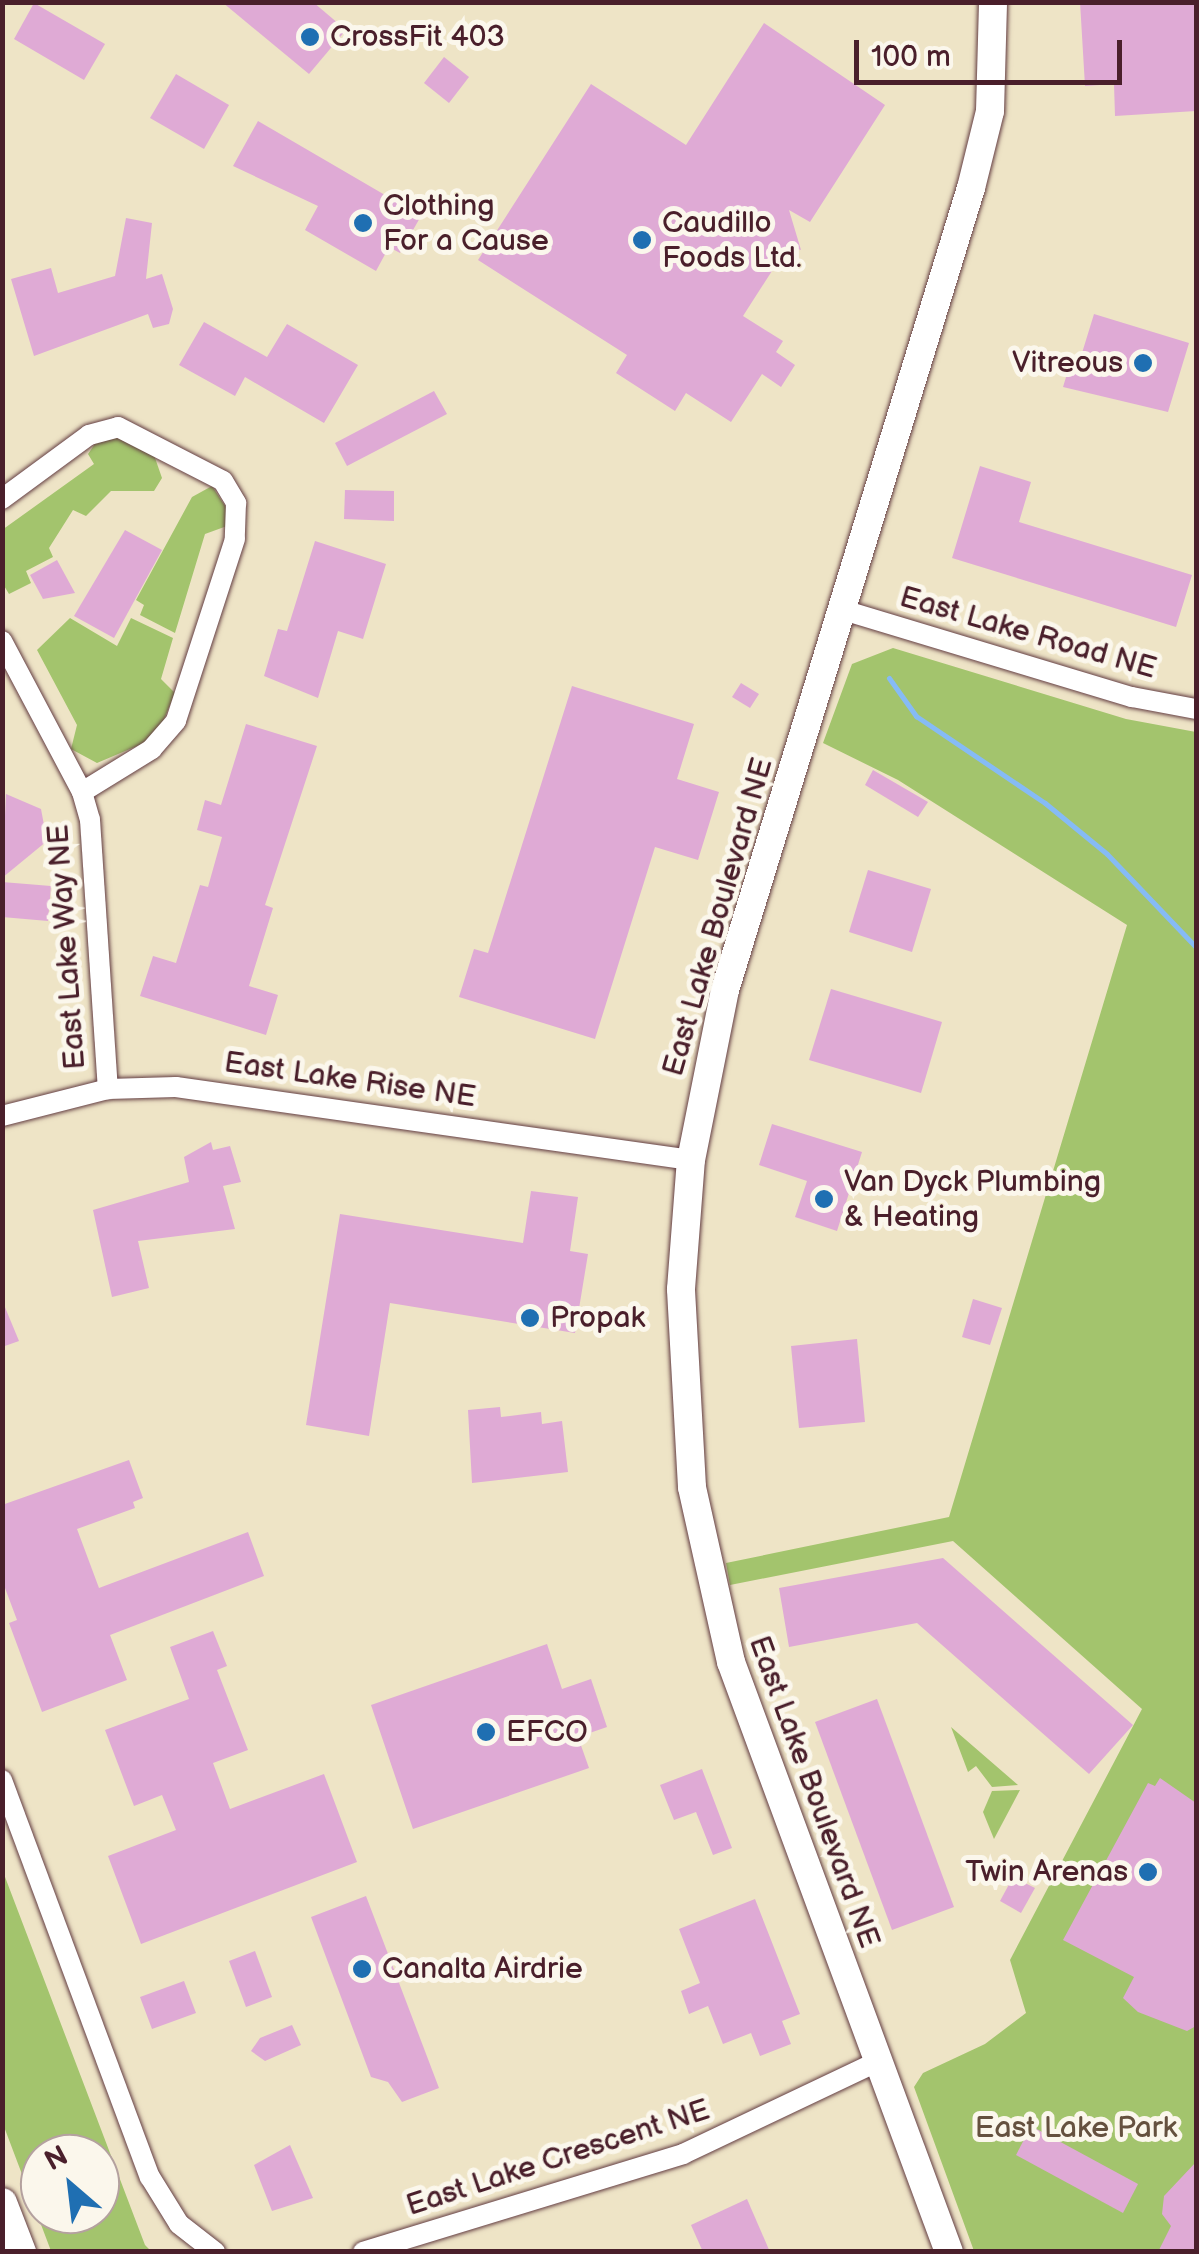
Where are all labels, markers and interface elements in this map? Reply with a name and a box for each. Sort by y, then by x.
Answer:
place label: CrossFit 403 [330,19,505,55]
scale bar [859,20,1126,82]
marker: CrossFit 403 [299,26,321,48]
text: 100 m [871,39,951,75]
place label: Clothing For a Cause [383,188,549,258]
place label: Caudillo Foods Ltd. [662,205,802,276]
marker: Clothing For a Cause [352,212,374,234]
marker: Caudillo Foods Ltd. [631,229,653,251]
place label: Vitreous [1012,345,1123,381]
marker: Vitreous [1132,352,1154,374]
street label: East Lake Road NE [896,579,1160,687]
street label: East Lake Boulevard NE [655,754,781,1080]
street label: East Lake Way NE [40,822,94,1072]
street label: East Lake Rise NE [222,1045,478,1115]
place label: Van Dyck Plumbing & Heating [844,1164,1101,1234]
marker: Van Dyck Plumbing & Heating [813,1188,835,1210]
place label: Propak [550,1300,645,1336]
marker: Propak [519,1307,541,1329]
street label: East Lake Boulevard NE [741,1631,887,1953]
place label: EFCO [506,1714,588,1750]
marker: EFCO [475,1721,497,1743]
place label: Twin Arenas [965,1854,1128,1890]
marker: Twin Arenas [1137,1861,1159,1883]
place label: Canalta Airdrie [382,1951,583,1987]
marker: Canalta Airdrie [351,1958,373,1980]
street label: East Lake Crescent NE [402,2092,714,2224]
park label: East Lake Park [975,2110,1177,2146]
north arrow [20,2134,120,2234]
text: N [40,2139,74,2178]

